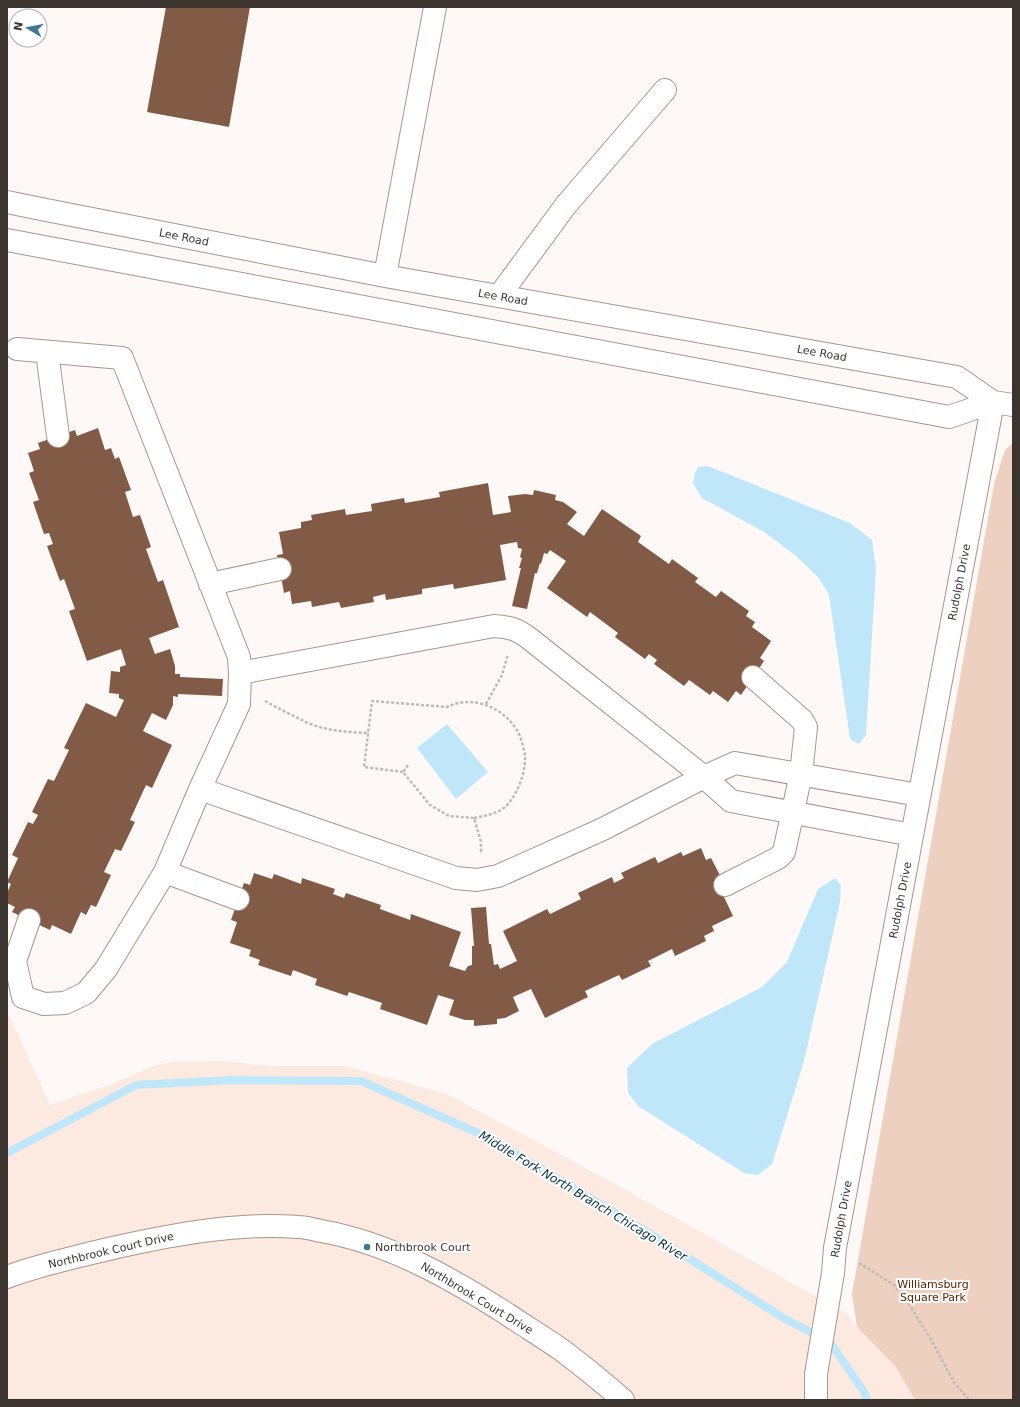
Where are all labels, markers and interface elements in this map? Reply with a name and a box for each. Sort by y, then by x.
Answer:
north arrow [8,8,48,48]
text: N [11,21,26,32]
street label: Lee Road [158,226,210,249]
street label: Lee Road [477,287,529,308]
street label: Lee Road [796,343,848,364]
street label: Rudolph Drive [946,543,973,621]
street label: Rudolph Drive [887,861,914,939]
water label: Middle Fork North Branch Chicago River [477,1128,690,1264]
street label: Rudolph Drive [828,1179,855,1258]
street label: Northbrook Court Drive [47,1230,175,1271]
place label: Northbrook Court [375,1241,471,1254]
marker: Northbrook Court [362,1242,372,1252]
street label: Northbrook Court Drive [418,1260,535,1337]
park label: Williamsburg Square Park [897,1278,969,1304]

